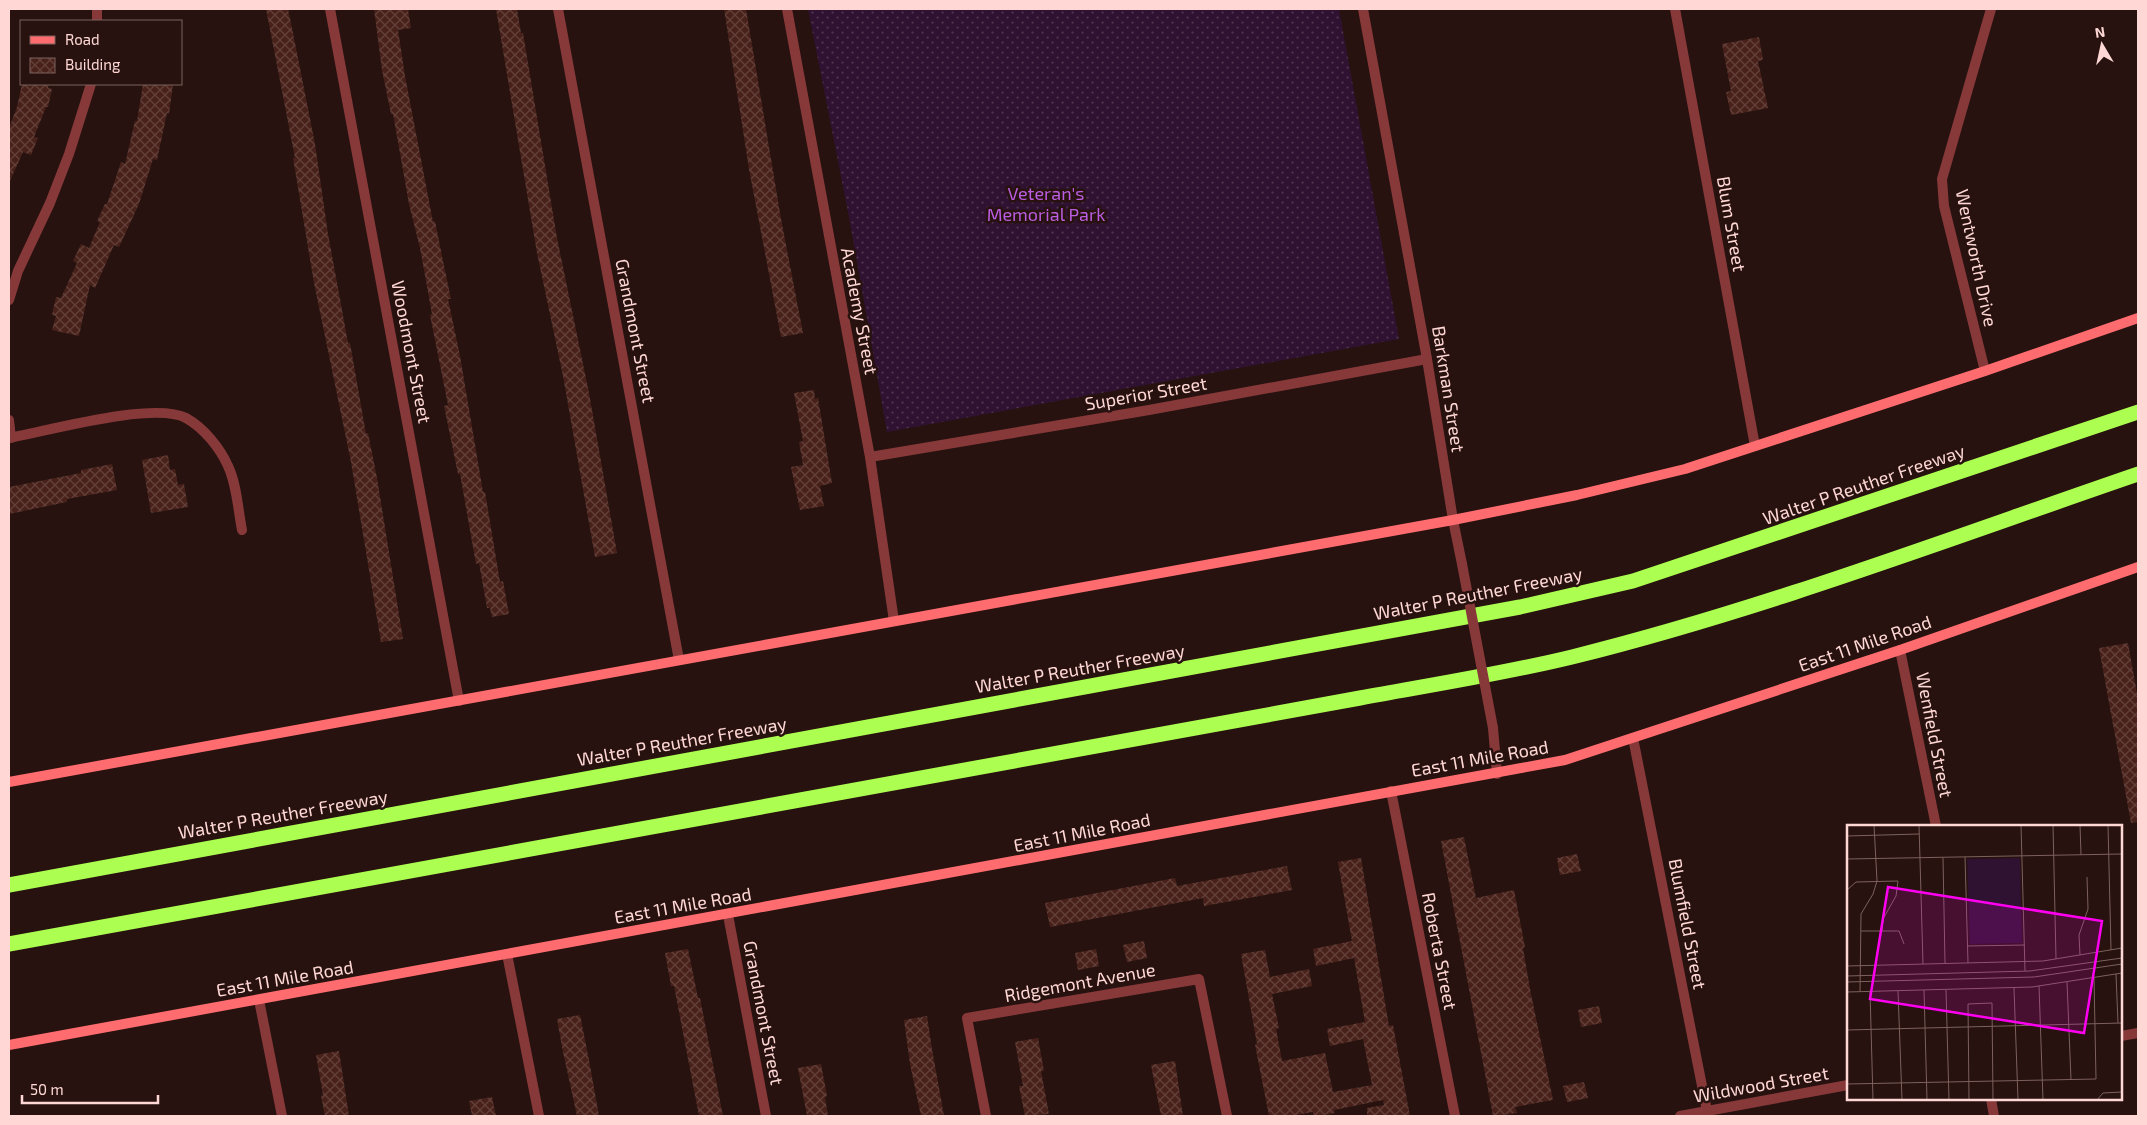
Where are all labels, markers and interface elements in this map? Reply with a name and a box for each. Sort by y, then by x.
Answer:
legend [20,20,182,85]
north arrow [2077,20,2127,70]
text: N [2094,22,2106,41]
text: Road [65,30,100,48]
text: Building [65,55,121,73]
street label: Blum Street [1713,174,1751,273]
park label: Veteran's Memorial Park [987,182,1105,225]
street label: Wentworth Drive [1952,187,2002,329]
street label: Academy Street [837,245,883,376]
street label: Grandmont Street [611,257,661,405]
street label: Woodmont Street [387,279,437,425]
street label: Barkman Street [1428,324,1470,454]
street label: Superior Street [1083,371,1209,415]
street label: Walter P Reuther Freeway [1760,439,1968,529]
street label: Walter P Reuther Freeway [1371,562,1585,624]
street label: East 11 Mile Road [1795,610,1934,676]
street label: Walter P Reuther Freeway [973,639,1187,697]
street label: Wenfield Street [1912,670,1958,799]
street label: Walter P Reuther Freeway [575,712,789,770]
street label: East 11 Mile Road [1409,735,1550,781]
street label: Walter P Reuther Freeway [176,785,390,843]
street label: East 11 Mile Road [1011,808,1152,856]
inset map [1847,825,2122,1100]
street label: Blumfield Street [1665,857,1711,991]
street label: East 11 Mile Road [612,882,753,928]
street label: Roberta Street [1418,890,1462,1012]
street label: Grandmont Street [739,939,789,1087]
street label: East 11 Mile Road [214,955,355,1001]
street label: Ridgemont Avenue [1003,958,1157,1006]
street label: Wildwood Street [1692,1061,1830,1107]
scale bar [22,1072,159,1104]
text: 50 m [30,1080,64,1098]

